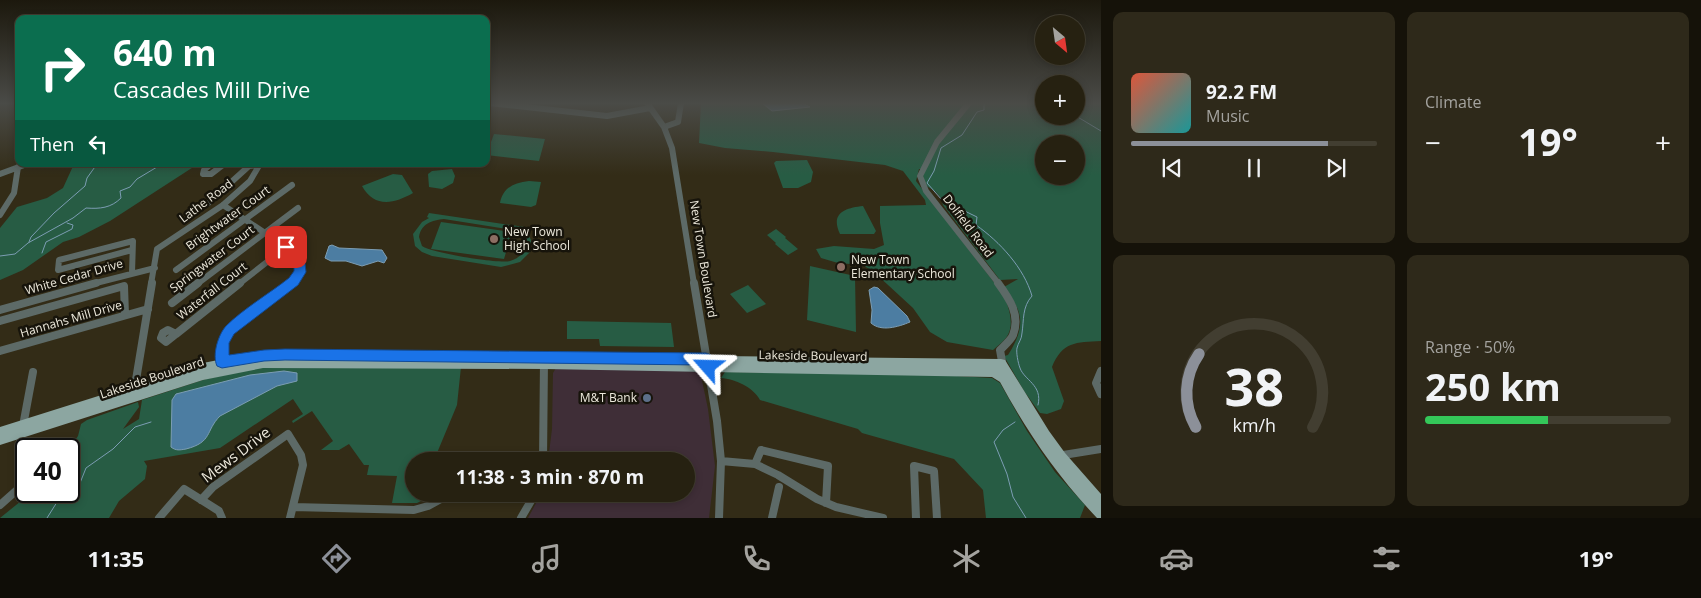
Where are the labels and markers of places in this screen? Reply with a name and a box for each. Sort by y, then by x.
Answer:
place label: New Town High School [504,223,570,254]
pin [265,226,307,268]
marker: New Town High School [488,233,500,245]
place label: New Town Elementary School [851,251,955,282]
marker: New Town Elementary School [835,261,847,273]
place label: M&T Bank [580,389,638,406]
marker: M&T Bank [641,392,653,404]

